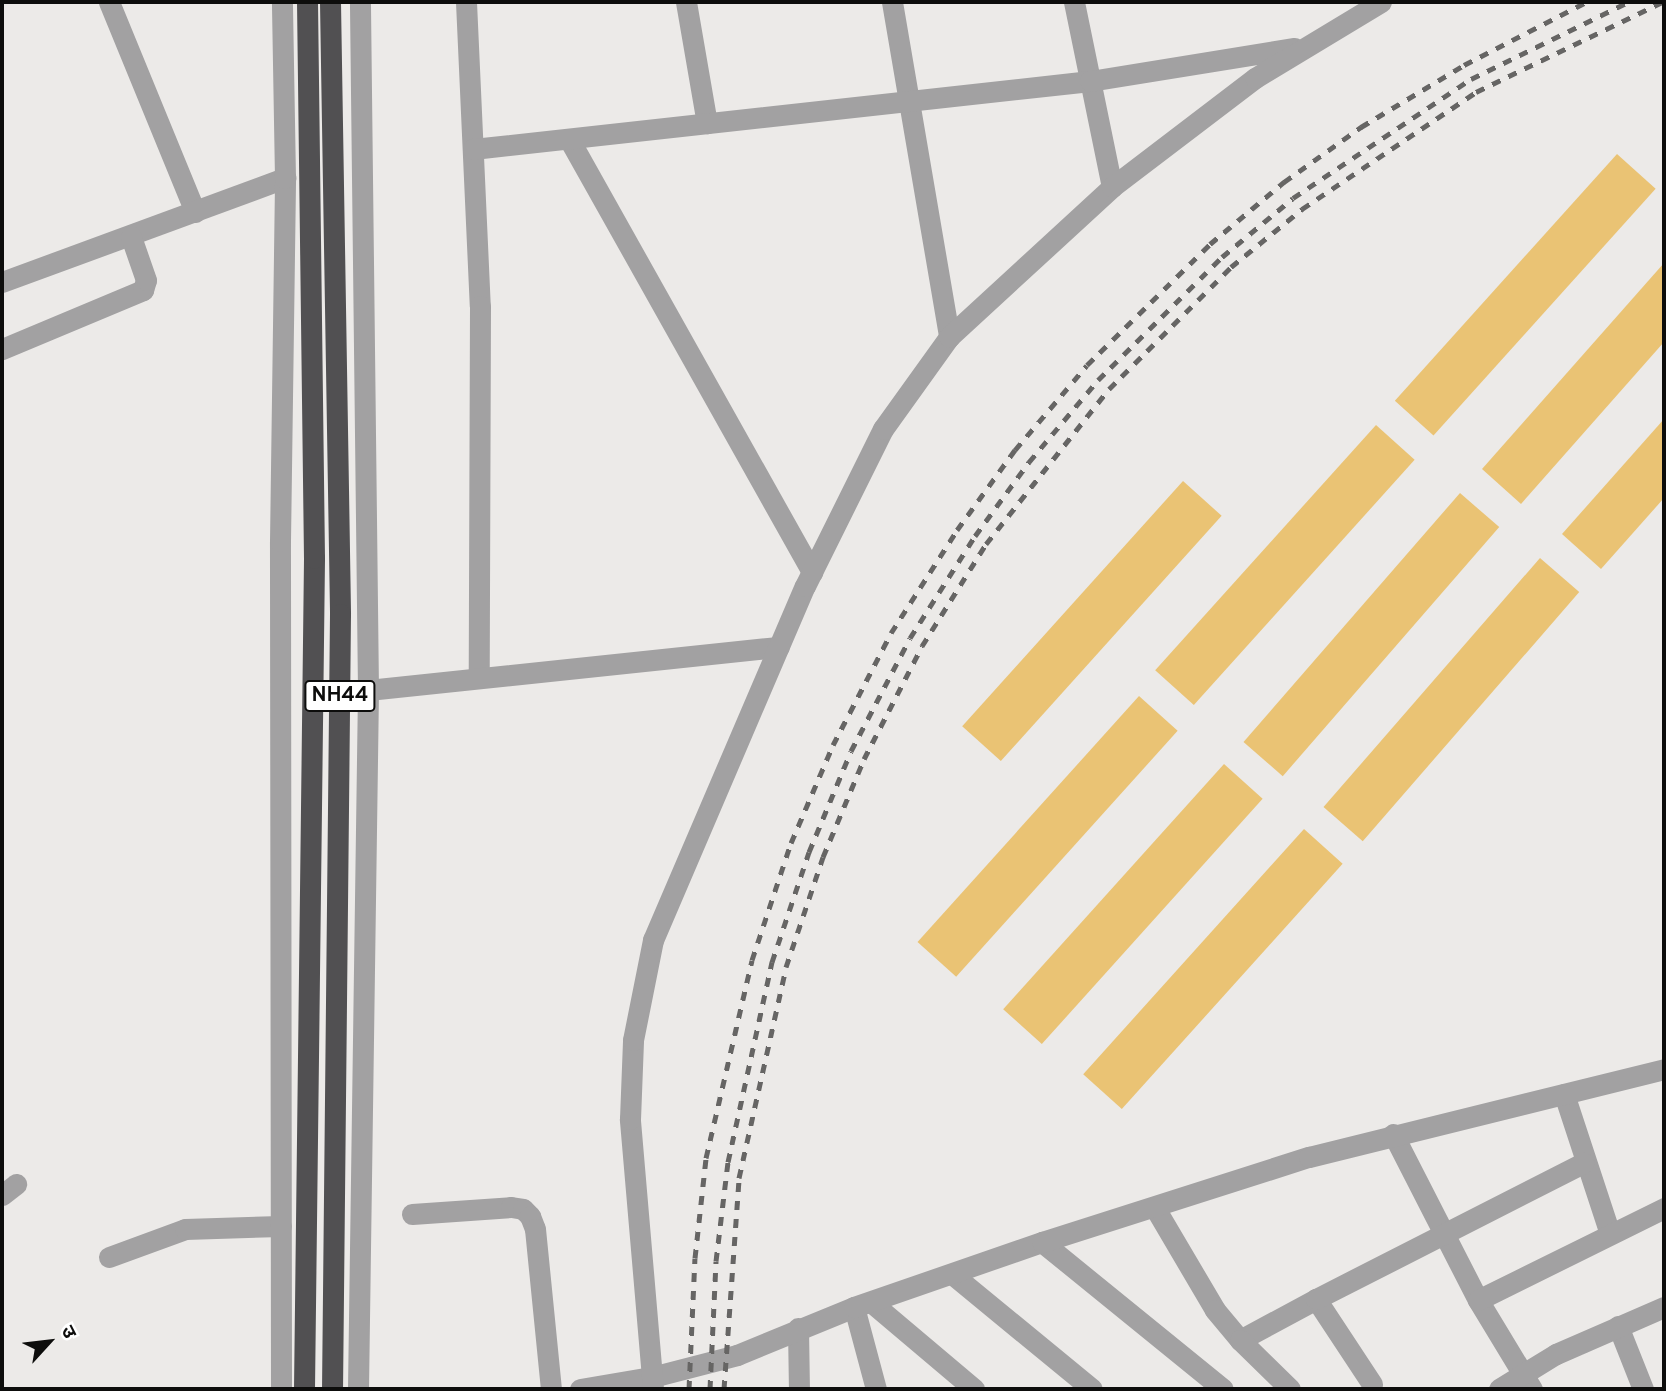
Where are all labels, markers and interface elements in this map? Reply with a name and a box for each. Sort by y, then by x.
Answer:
road number: NH44 [303,678,377,714]
north arrow [14,1307,84,1377]
text: उ [54,1322,81,1343]

